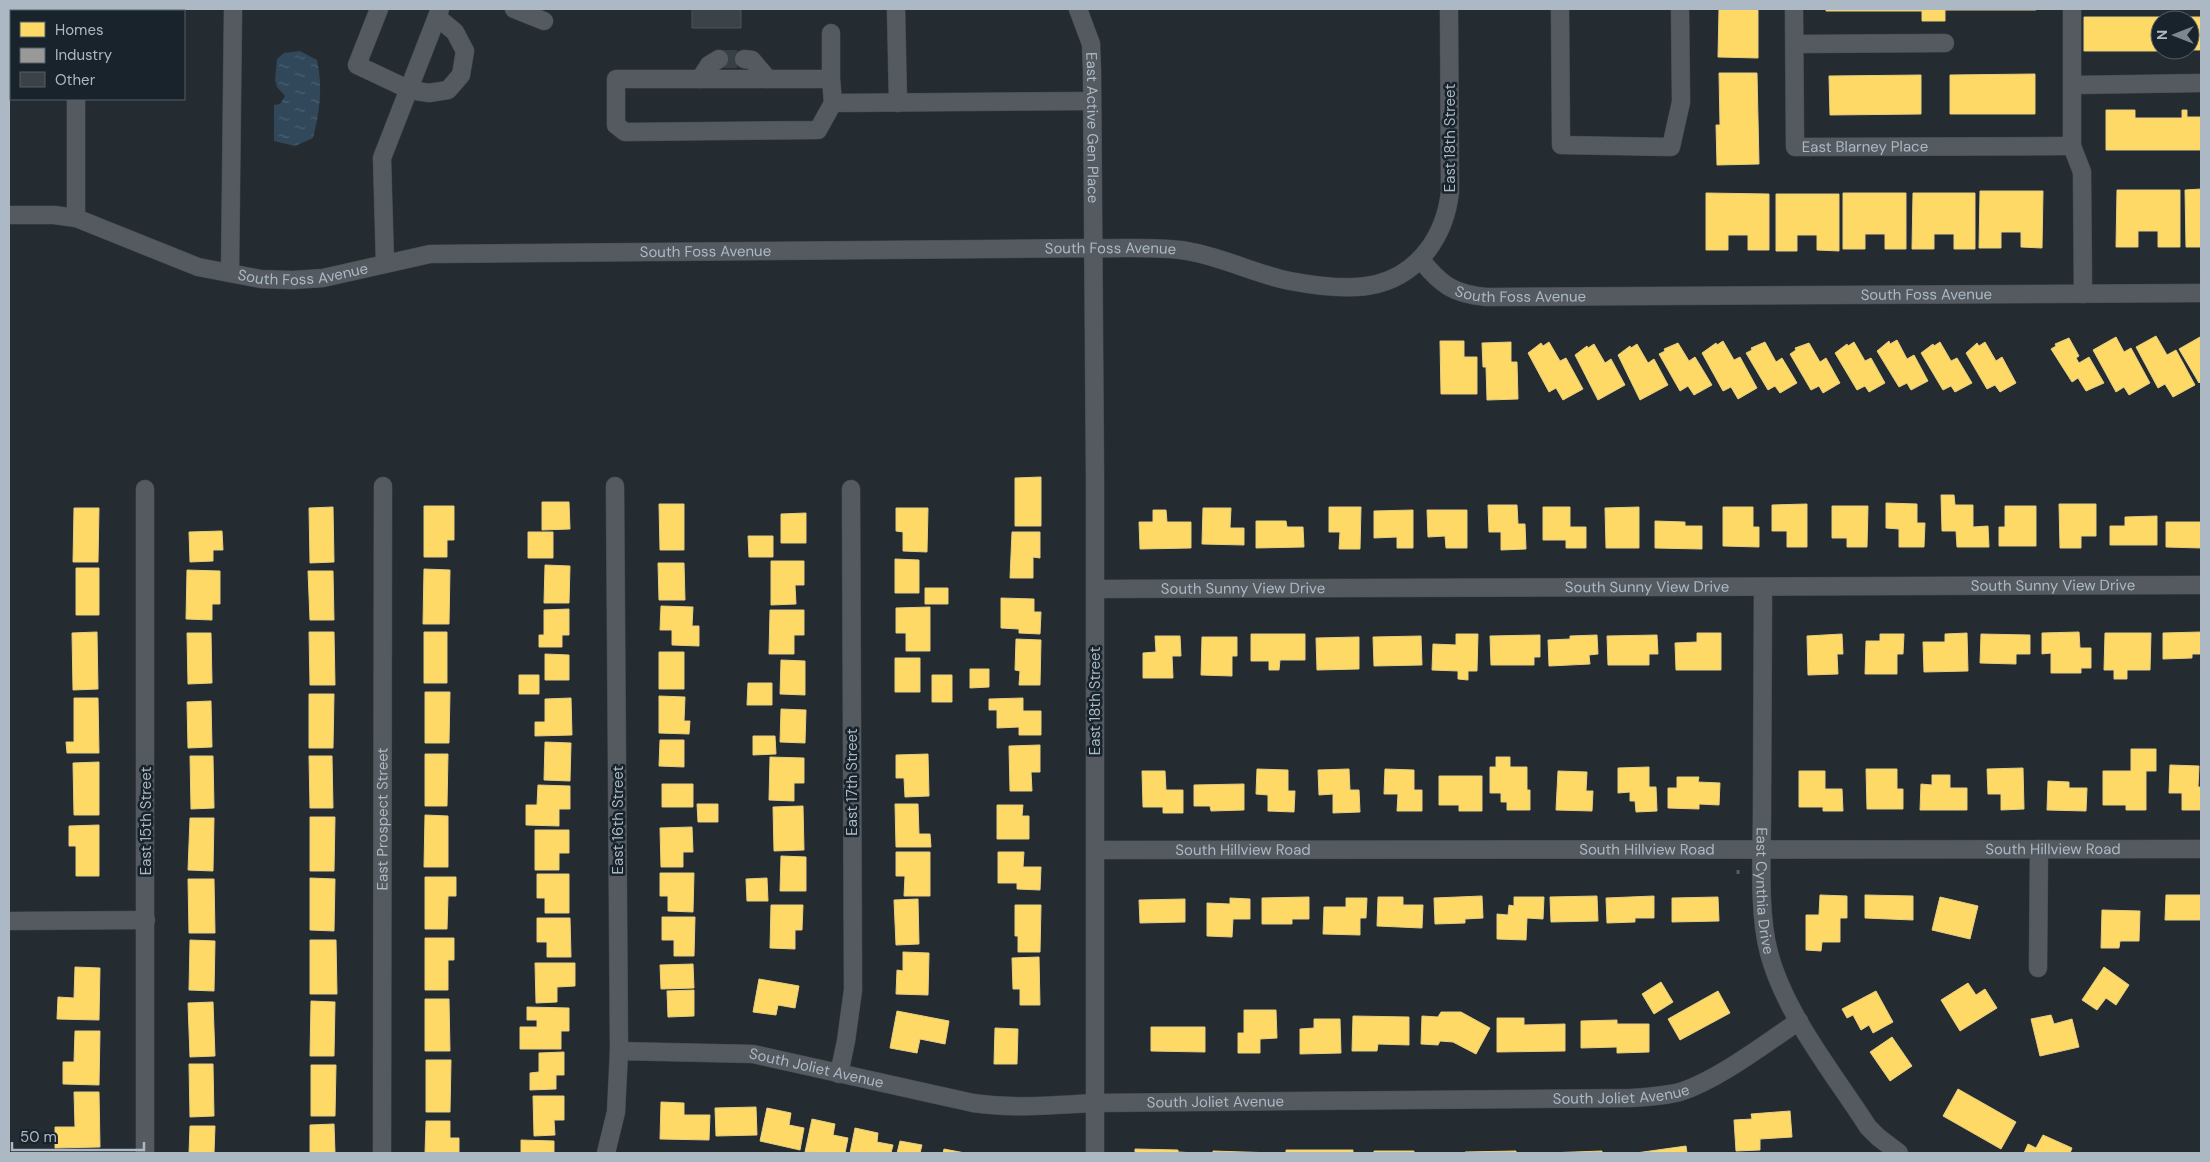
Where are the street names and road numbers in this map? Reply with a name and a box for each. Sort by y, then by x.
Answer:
street label: East Active Gen Place [1081,52,1103,203]
street label: East 18th Street [1440,84,1460,192]
street label: East Blarney Place [1802,137,1928,157]
street label: South Foss Avenue [1045,238,1177,259]
street label: South Foss Avenue [640,241,771,262]
street label: South Foss Avenue [236,258,370,290]
street label: South Foss Avenue [1452,281,1586,307]
street label: South Foss Avenue [1861,284,1992,305]
street label: South Sunny View Drive [1971,575,2135,596]
street label: South Sunny View Drive [1565,577,1729,597]
street label: South Sunny View Drive [1161,578,1325,599]
street label: East 18th Street [1085,647,1105,755]
street label: East 17th Street [842,728,862,836]
street label: East Prospect Street [372,747,393,890]
street label: East 16th Street [608,765,628,874]
street label: East 15th Street [136,767,156,875]
street label: East Cynthia Drive [1751,827,1779,957]
street label: South Hillview Road [1579,839,1715,860]
street label: South Hillview Road [1985,839,2121,859]
street label: South Hillview Road [1175,840,1311,860]
street label: South Joliet Avenue [747,1043,886,1093]
street label: South Joliet Avenue [1553,1079,1692,1109]
street label: South Joliet Avenue [1147,1091,1284,1113]

